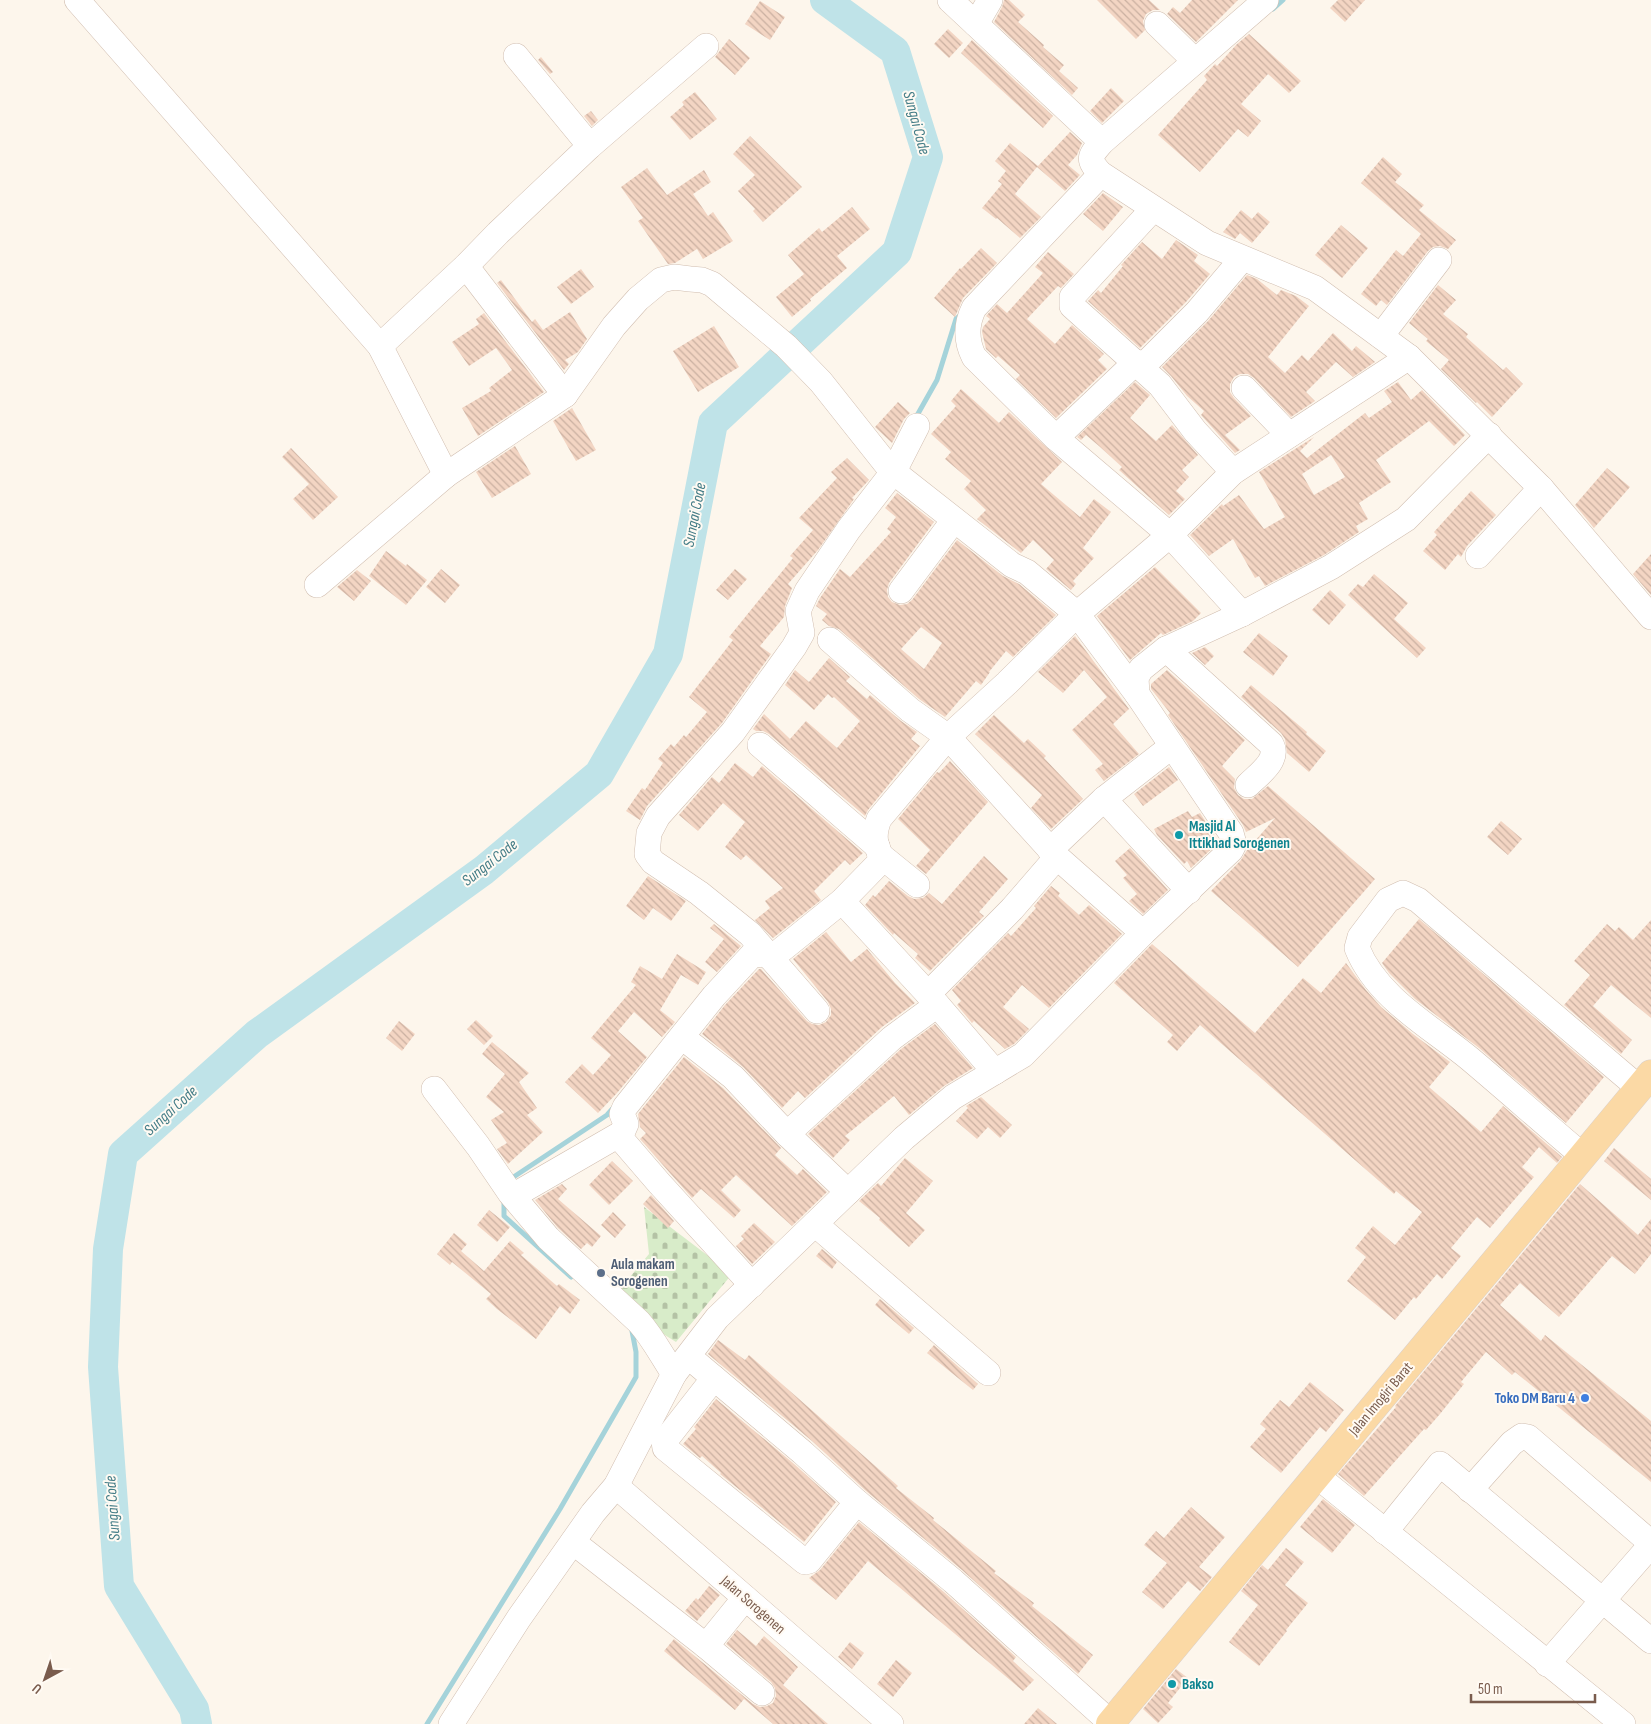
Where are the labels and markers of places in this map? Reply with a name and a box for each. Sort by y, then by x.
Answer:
place label: Masjid Al Ittikhad Sorogenen [1189,817,1290,853]
marker: Masjid Al Ittikhad Sorogenen [1173,829,1185,841]
place label: Aula makam Sorogenen [610,1255,675,1291]
marker: Aula makam Sorogenen [595,1267,607,1279]
place label: Toko DM Baru 4 [1494,1389,1575,1408]
marker: Toko DM Baru 4 [1579,1392,1591,1404]
place label: Bakso [1182,1675,1214,1694]
marker: Bakso [1166,1678,1178,1690]

